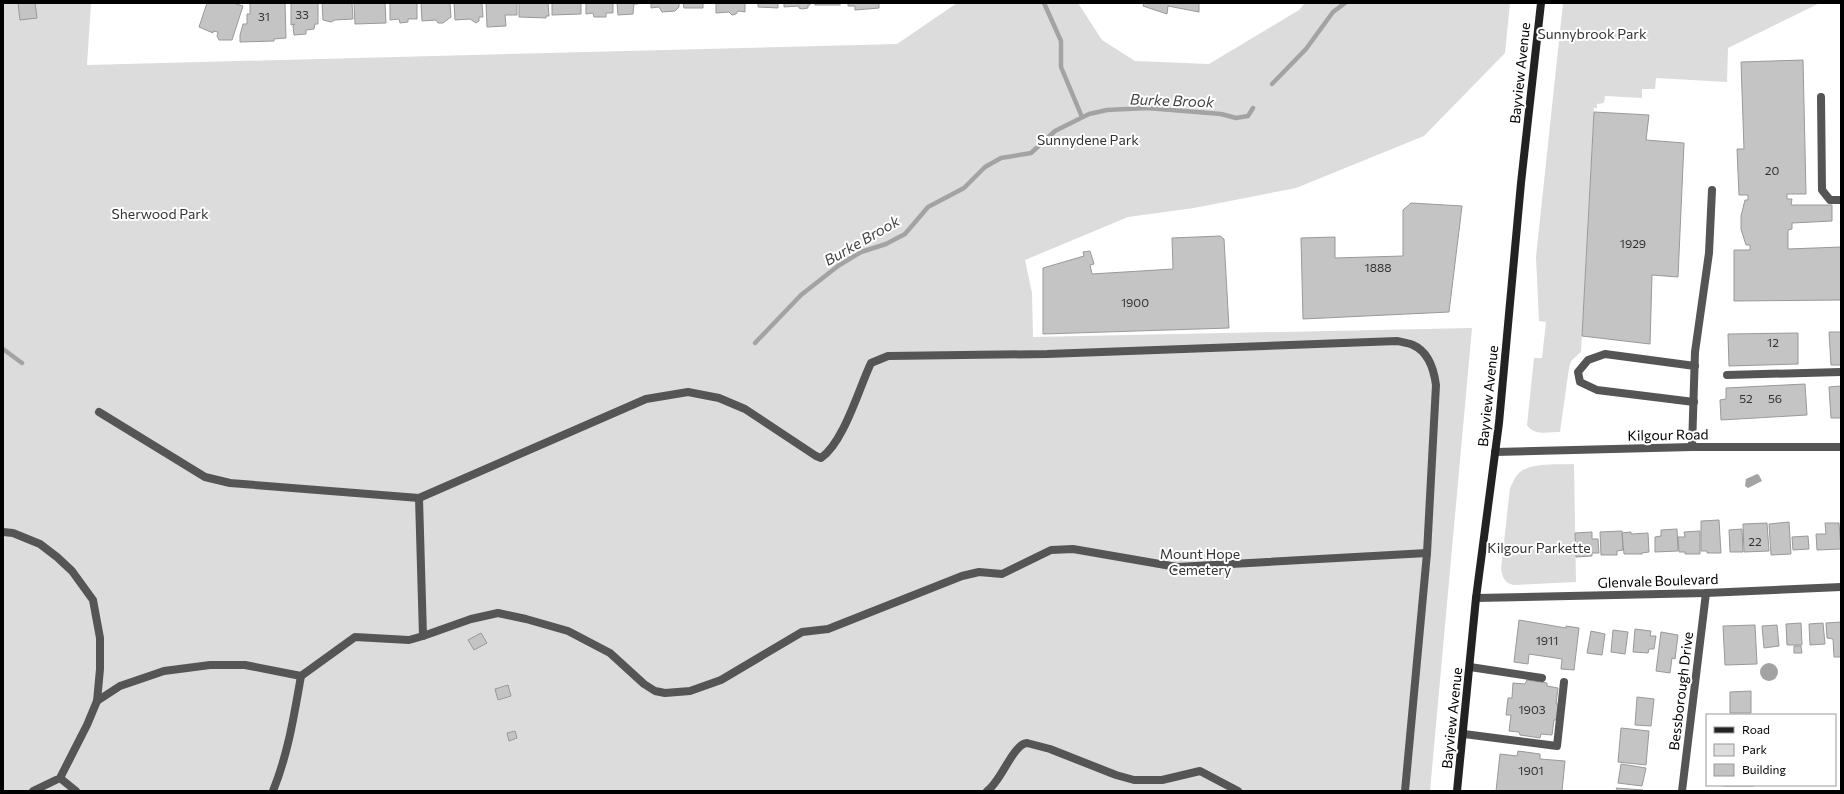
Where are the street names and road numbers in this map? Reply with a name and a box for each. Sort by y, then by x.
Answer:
street label: Bayview Avenue [1506,21,1533,125]
street label: Bayview Avenue [1474,344,1501,448]
street label: Kilgour Road [1627,425,1709,444]
street label: Glenvale Boulevard [1597,570,1719,591]
street label: Bessborough Drive [1665,631,1696,751]
street label: Bayview Avenue [1438,666,1465,770]

